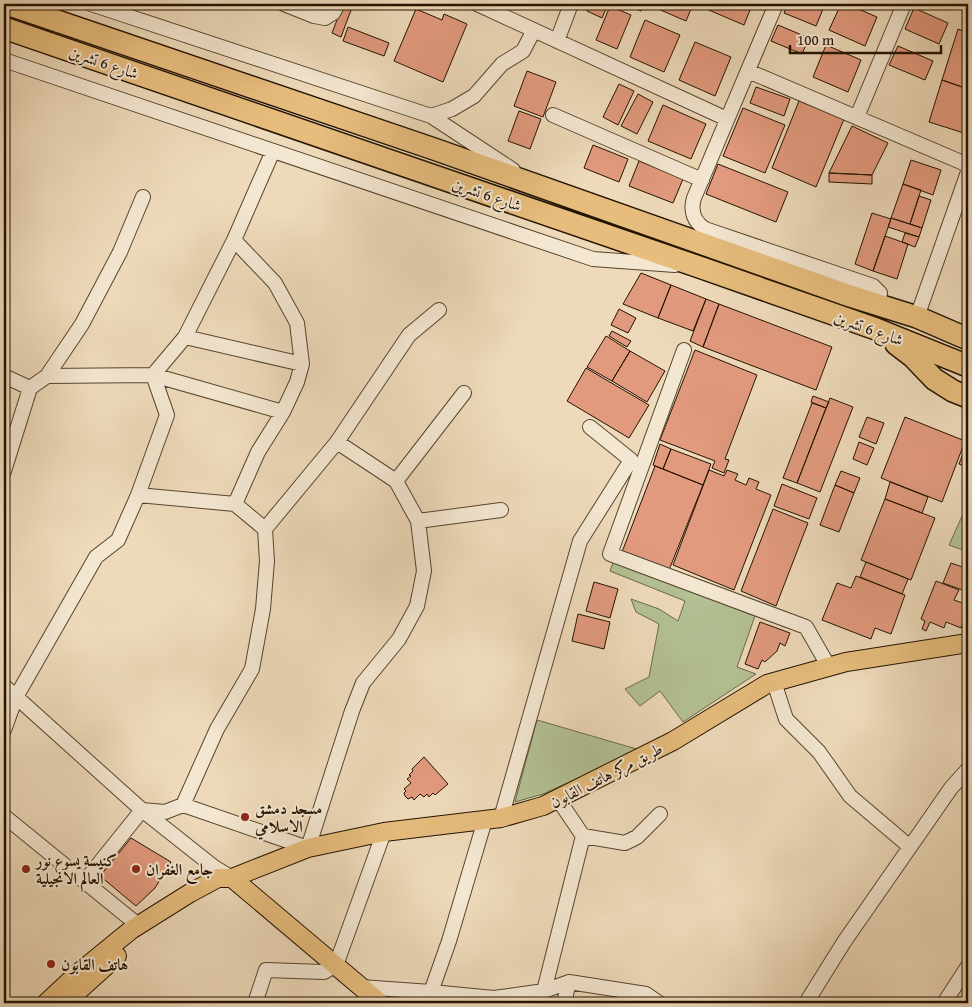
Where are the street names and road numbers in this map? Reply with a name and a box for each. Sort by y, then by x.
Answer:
street label: شارع 6 تشرين [65,39,142,87]
street label: شارع 6 تشرين [448,171,525,219]
street label: شارع 6 تشرين [830,304,907,354]
street label: طريق مركز هاتف القابون [545,736,667,814]

